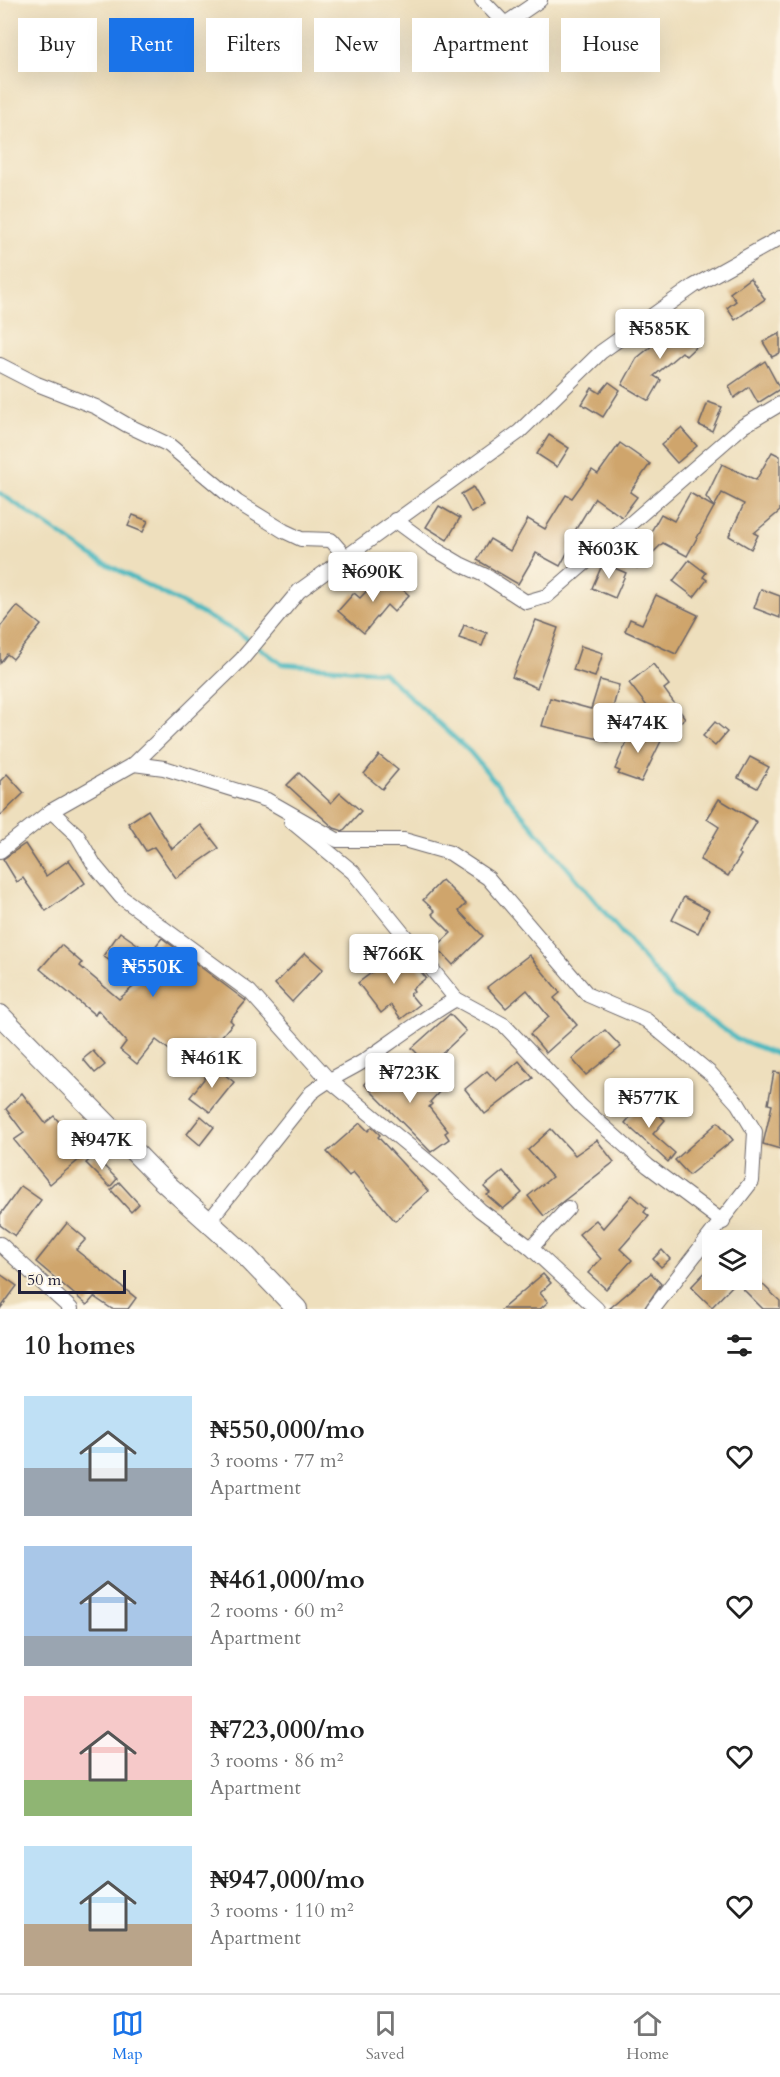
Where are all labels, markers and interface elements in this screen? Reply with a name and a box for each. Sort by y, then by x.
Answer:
chip: Buy [18,18,97,72]
chip: Rent [109,18,194,72]
chip: Filters [206,18,302,72]
chip: New [314,18,400,72]
chip: Apartment [412,18,549,72]
chip: House [561,18,660,72]
pin: ₦585K [618,309,702,360]
text: ₦585K [629,315,691,342]
pin: ₦603K [567,529,651,580]
text: ₦603K [578,535,640,562]
pin: ₦690K [331,552,415,603]
text: ₦690K [342,558,404,585]
pin: ₦474K [596,703,680,754]
text: ₦474K [607,709,669,736]
pin: ₦766K [352,934,436,985]
text: ₦766K [363,940,425,967]
pin: ₦550K [111,947,195,998]
text: ₦550K [122,953,184,980]
pin: ₦461K [170,1038,254,1089]
text: ₦461K [181,1044,243,1071]
pin: ₦723K [368,1053,452,1104]
text: ₦723K [379,1059,441,1086]
pin: ₦577K [607,1078,691,1129]
text: ₦577K [618,1084,680,1111]
pin: ₦947K [60,1120,144,1171]
text: ₦947K [71,1126,133,1153]
map controls [702,1230,762,1290]
button: layers [702,1230,762,1290]
scale bar [18,1267,126,1294]
text: 50 m [27,1269,61,1291]
text: 10 homes [24,1328,135,1363]
icon: filters [723,1329,756,1362]
text: ₦550,000/mo [210,1412,365,1447]
icon: home [72,1420,144,1492]
icon: heart [723,1440,756,1473]
text: 3 rooms · 77 m² [210,1447,343,1474]
text: Apartment [210,1474,301,1501]
text: ₦461,000/mo [210,1562,365,1597]
icon: home [72,1570,144,1642]
icon: heart [723,1590,756,1623]
text: 2 rooms · 60 m² [210,1597,343,1624]
text: Apartment [210,1624,301,1651]
text: ₦723,000/mo [210,1712,365,1747]
icon: home [72,1720,144,1792]
icon: heart [723,1740,756,1773]
text: 3 rooms · 86 m² [210,1747,343,1774]
text: Apartment [210,1774,301,1801]
text: ₦947,000/mo [210,1862,365,1897]
icon: home [72,1870,144,1942]
icon: heart [723,1890,756,1923]
text: 3 rooms · 110 m² [210,1897,354,1924]
text: Apartment [210,1924,301,1951]
tab: Map [111,2007,144,2065]
tab: Saved [366,2007,404,2065]
tab: Home [626,2007,669,2065]

